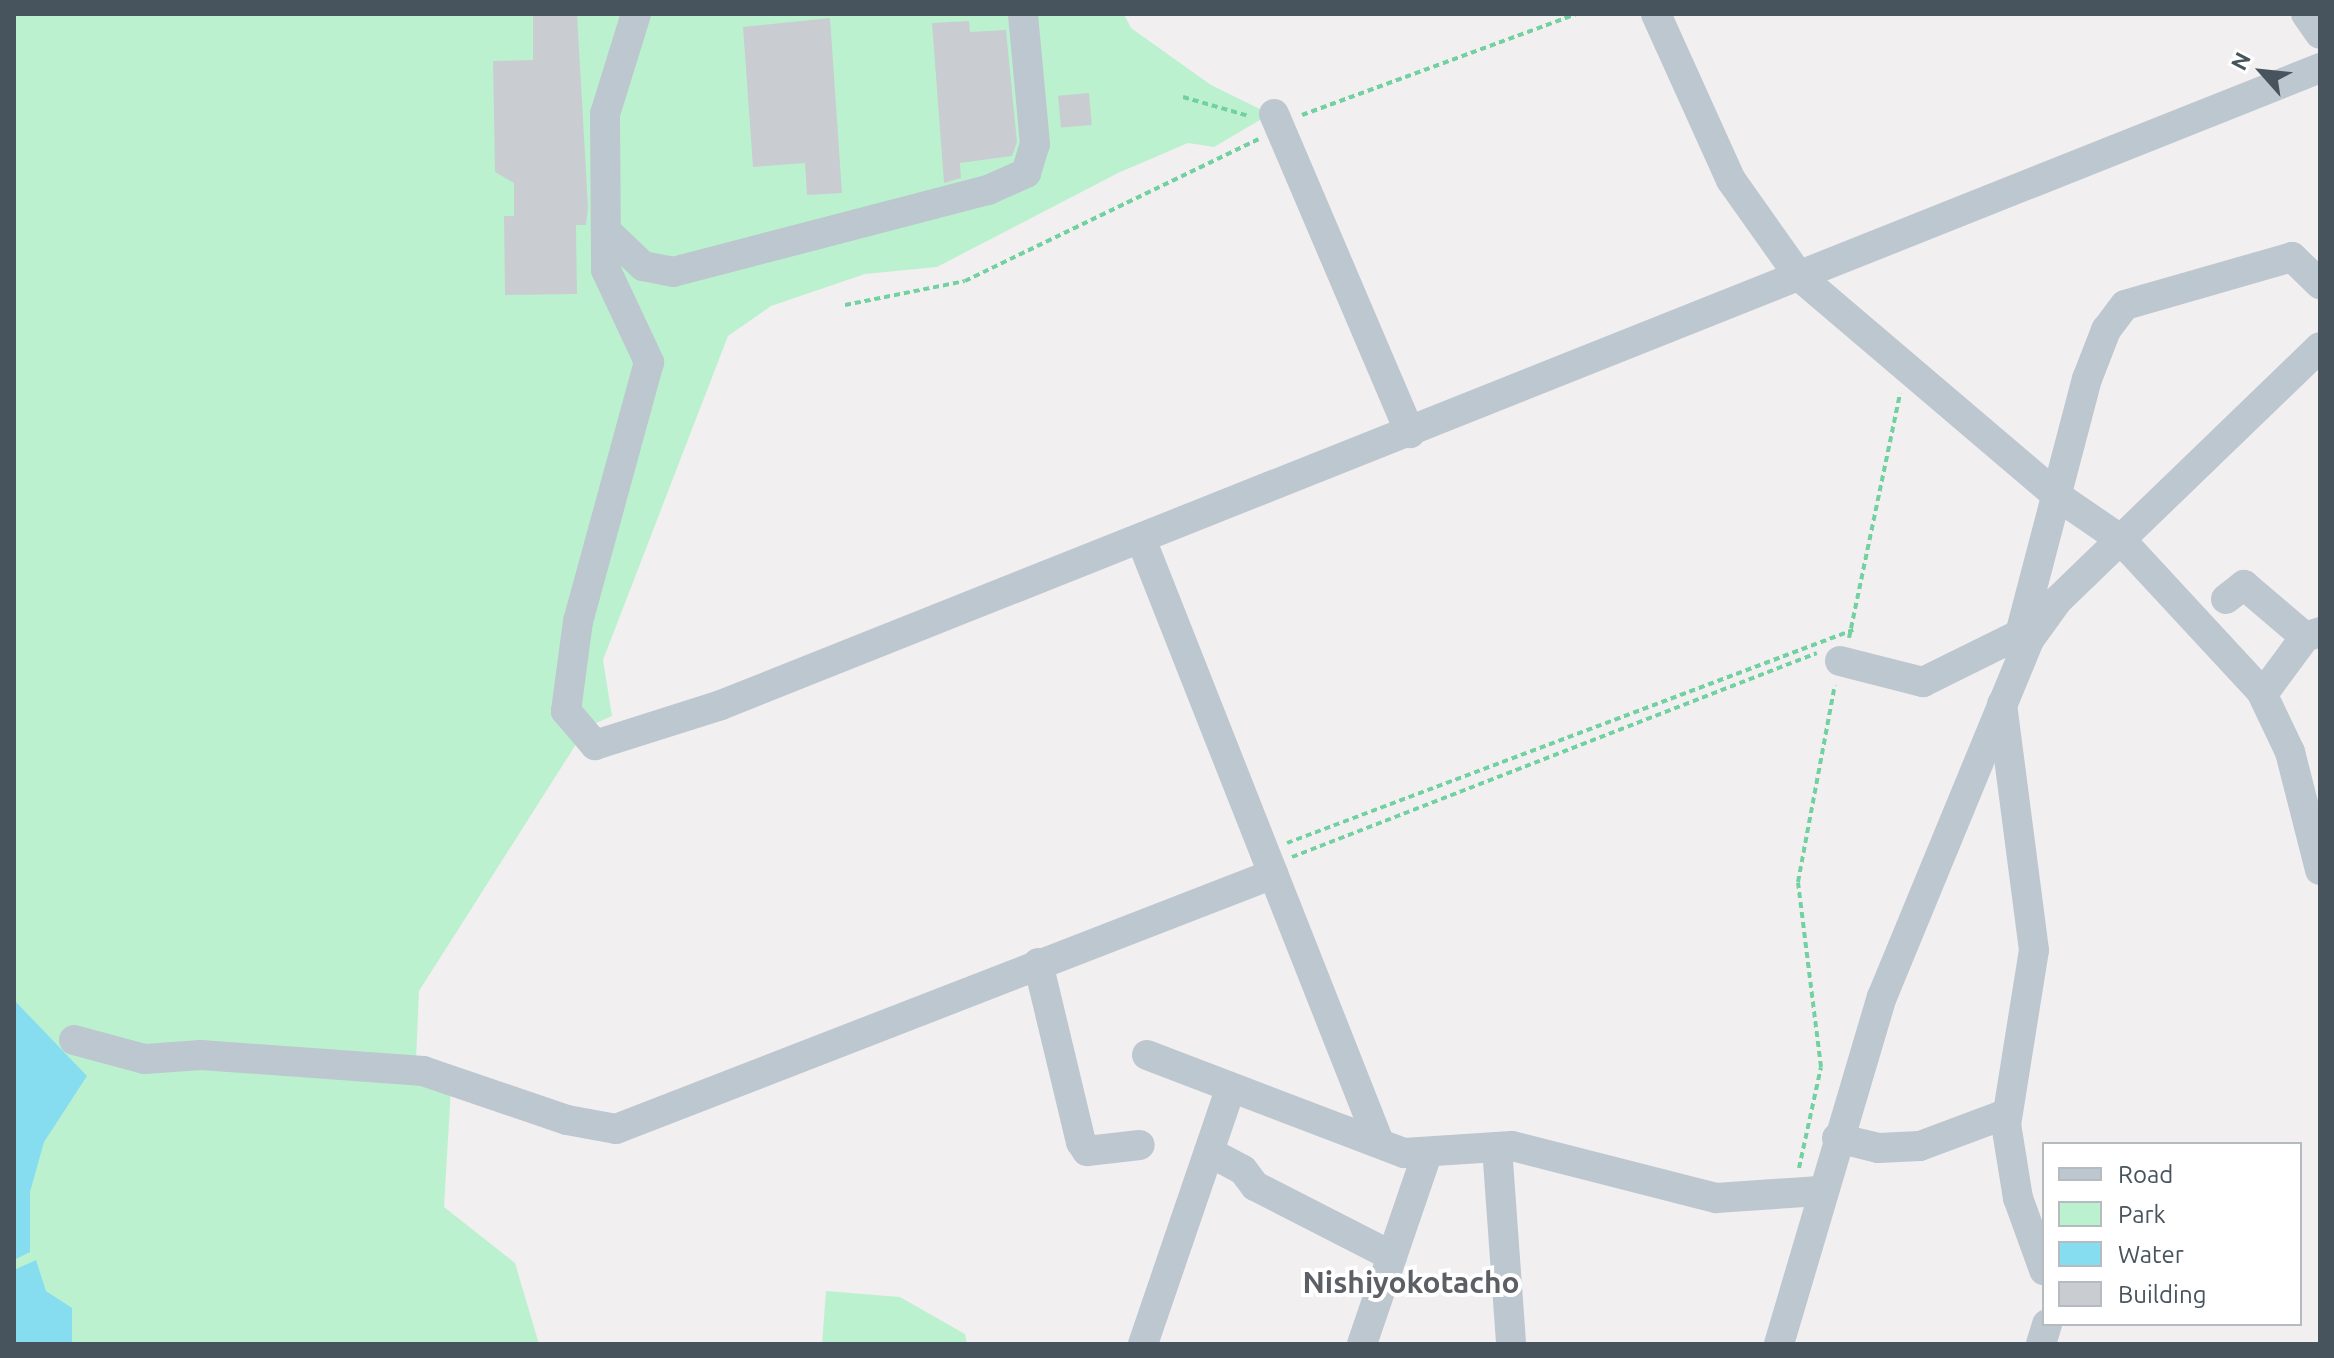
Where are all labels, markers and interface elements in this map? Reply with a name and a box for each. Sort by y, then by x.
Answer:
north arrow [2222,32,2302,112]
text: N [2225,48,2255,74]
legend [2042,1142,2302,1326]
text: Road [2118,1161,2173,1188]
text: Park [2118,1201,2166,1228]
text: Water [2118,1241,2184,1268]
district label: Nishiyokotacho [1302,1264,1520,1300]
text: Building [2118,1281,2206,1308]

